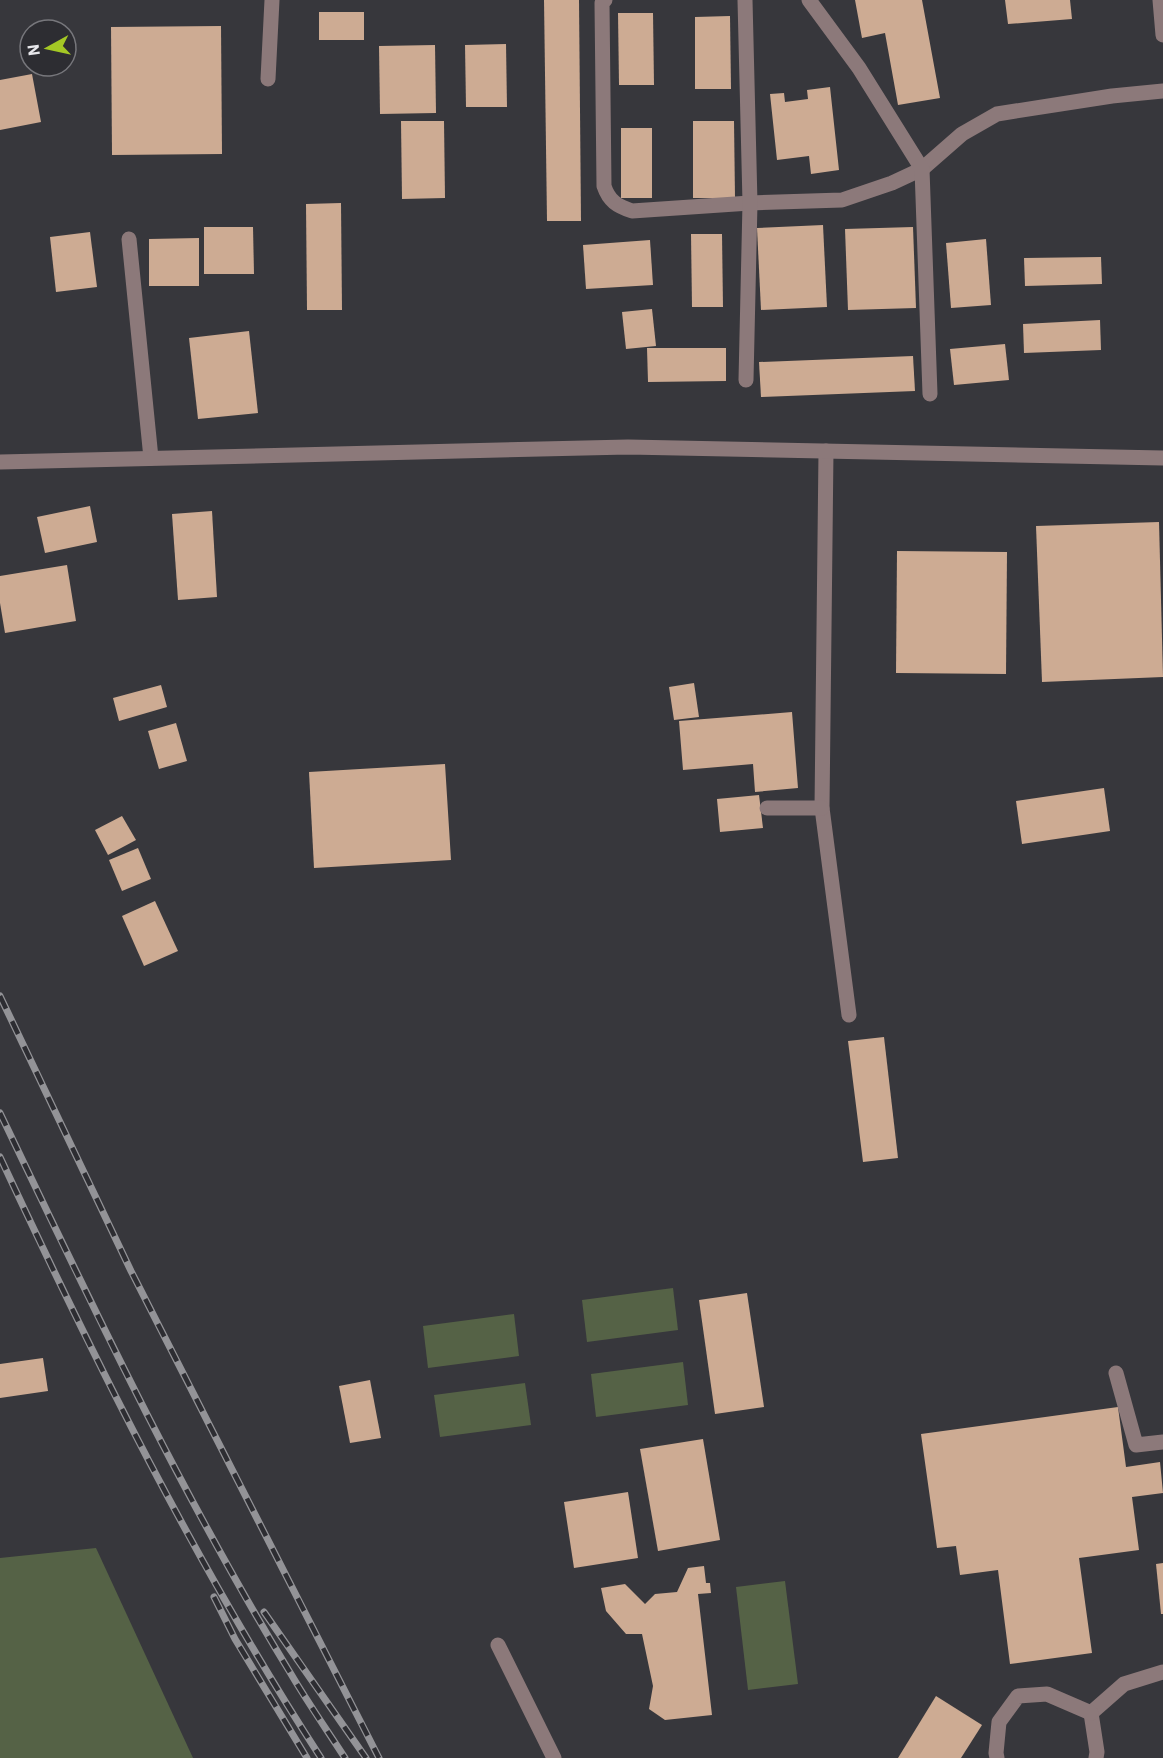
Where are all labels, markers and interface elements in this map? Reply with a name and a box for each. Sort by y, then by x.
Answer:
north arrow [18,18,78,78]
text: N [22,43,44,57]

